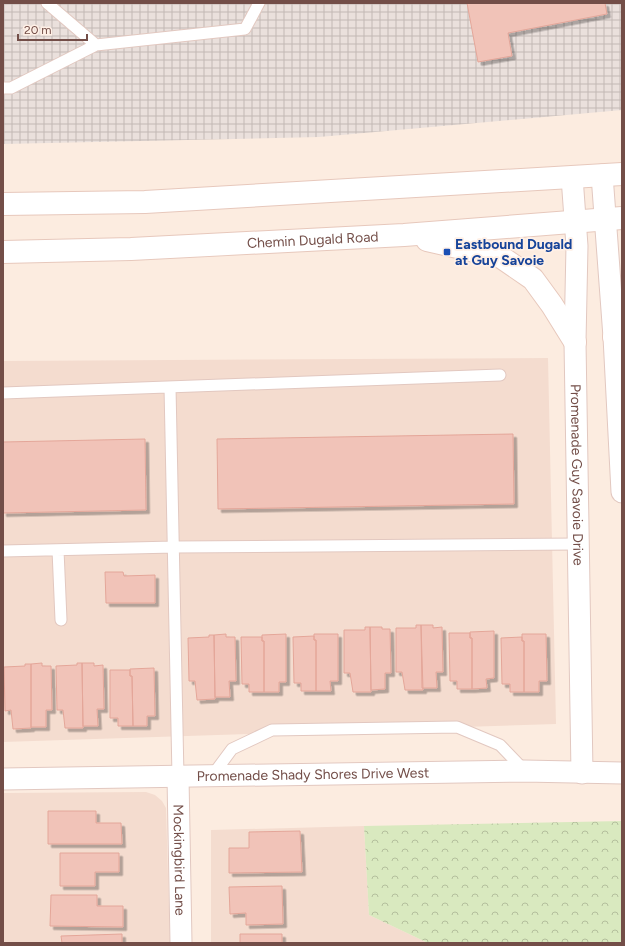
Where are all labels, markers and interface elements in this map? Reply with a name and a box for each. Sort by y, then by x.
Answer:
scale bar [18,16,87,42]
text: 20 m [24,23,52,37]
street label: Chemin Dugald Road [246,228,379,252]
place label: Eastbound Dugald at Guy Savoie [455,236,572,269]
marker: Eastbound Dugald at Guy Savoie [442,247,452,257]
street label: Promenade Guy Savoie Drive [567,384,587,566]
street label: Promenade Shady Shores Drive West [197,764,429,785]
street label: Mockingbird Lane [170,804,189,916]

